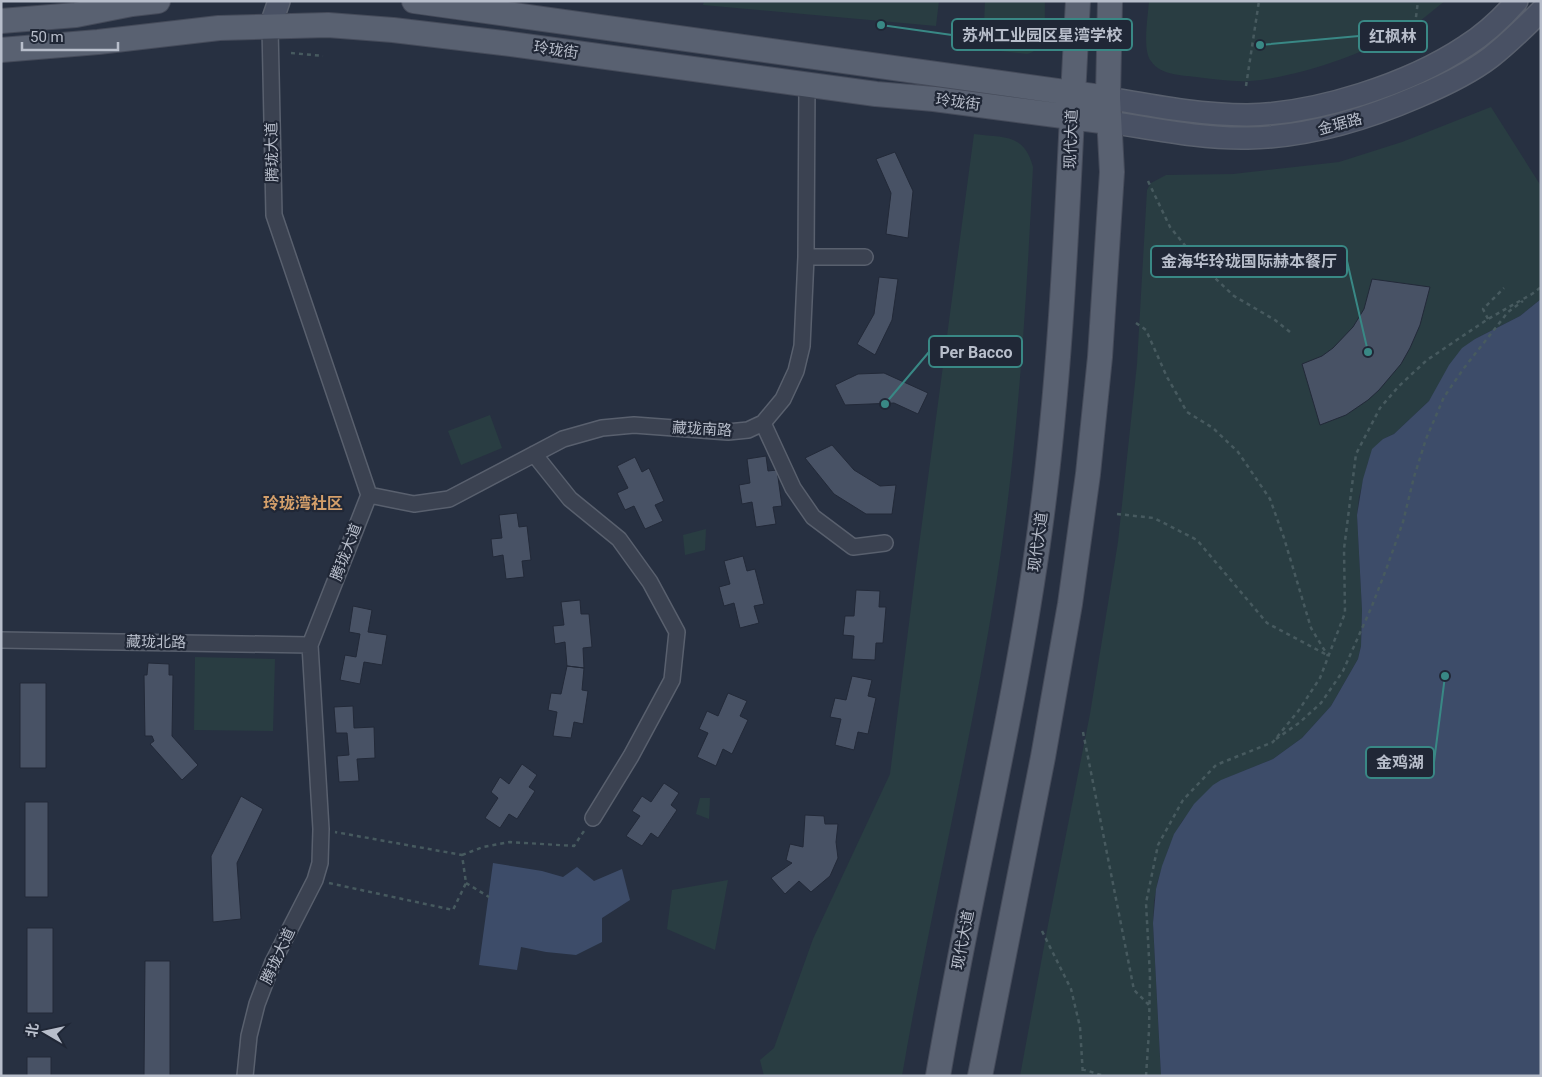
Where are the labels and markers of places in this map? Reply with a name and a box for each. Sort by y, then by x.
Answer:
callout: 苏州工业园区星湾学校 [952,19,1132,50]
callout: 红枫林 [1359,21,1427,52]
callout: 金海华玲珑国际赫本餐厅 [1151,246,1347,277]
callout: Per Bacco [929,336,1022,367]
callout: 金鸡湖 [1366,747,1434,778]

